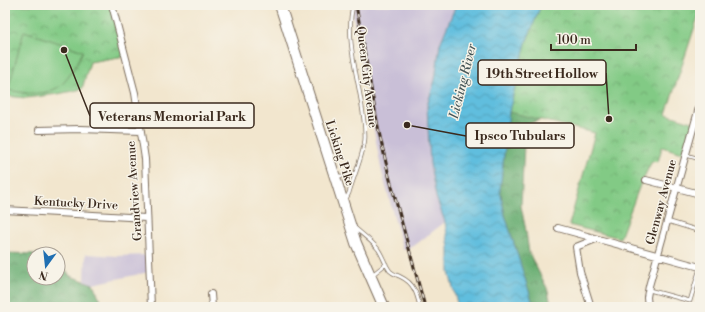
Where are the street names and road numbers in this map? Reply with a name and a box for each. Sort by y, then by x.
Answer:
street label: Queen City Avenue [353,25,380,129]
street label: Licking Pike [322,118,357,188]
street label: Grandview Avenue [124,140,145,242]
street label: Glenway Avenue [643,158,680,246]
street label: Kentucky Drive [34,194,118,213]

